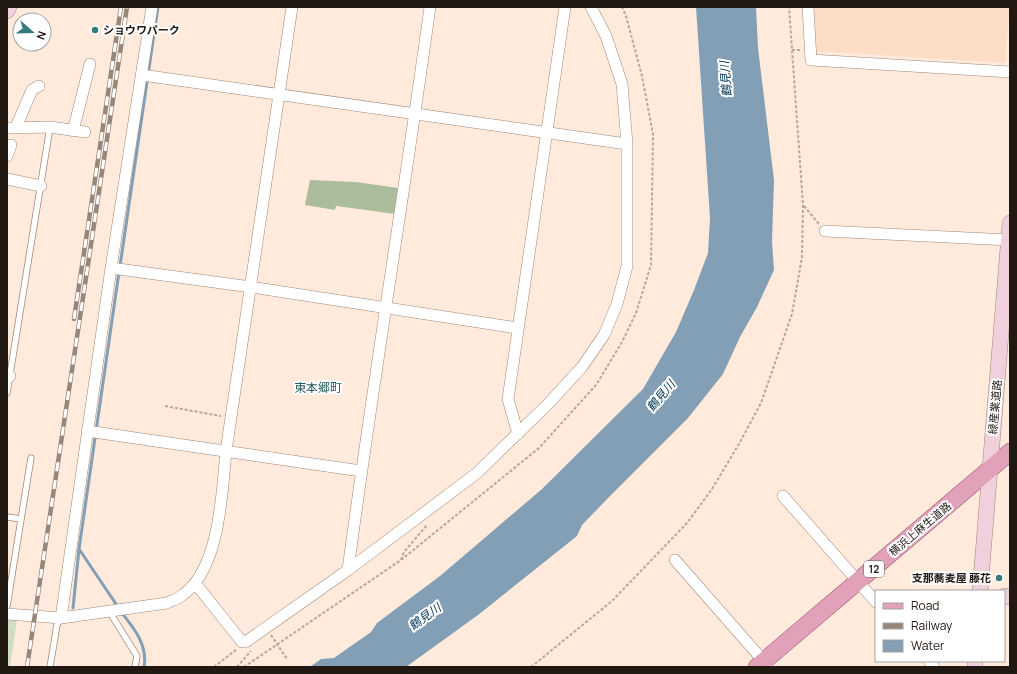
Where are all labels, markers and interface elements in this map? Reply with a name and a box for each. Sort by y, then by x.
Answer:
north arrow [12,12,52,52]
place label: ショウワパーク [103,22,180,37]
marker: ショウワパーク [90,25,100,35]
text: N [33,29,50,42]
water label: 鶴見川 [715,58,736,98]
water label: 鶴見川 [643,375,680,415]
district label: 東本郷町 [294,379,342,396]
street label: 緑産業道路 [985,379,1004,435]
street label: 横浜上麻生道路 [885,498,954,559]
road number: 12 [864,561,884,577]
place label: 支那蕎麦屋 藤花 [912,570,991,585]
marker: 支那蕎麦屋 藤花 [994,573,1004,583]
legend [875,590,1005,662]
text: Road [911,597,939,614]
water label: 鶴見川 [405,598,446,634]
text: Railway [911,617,953,634]
text: Water [911,637,945,654]

